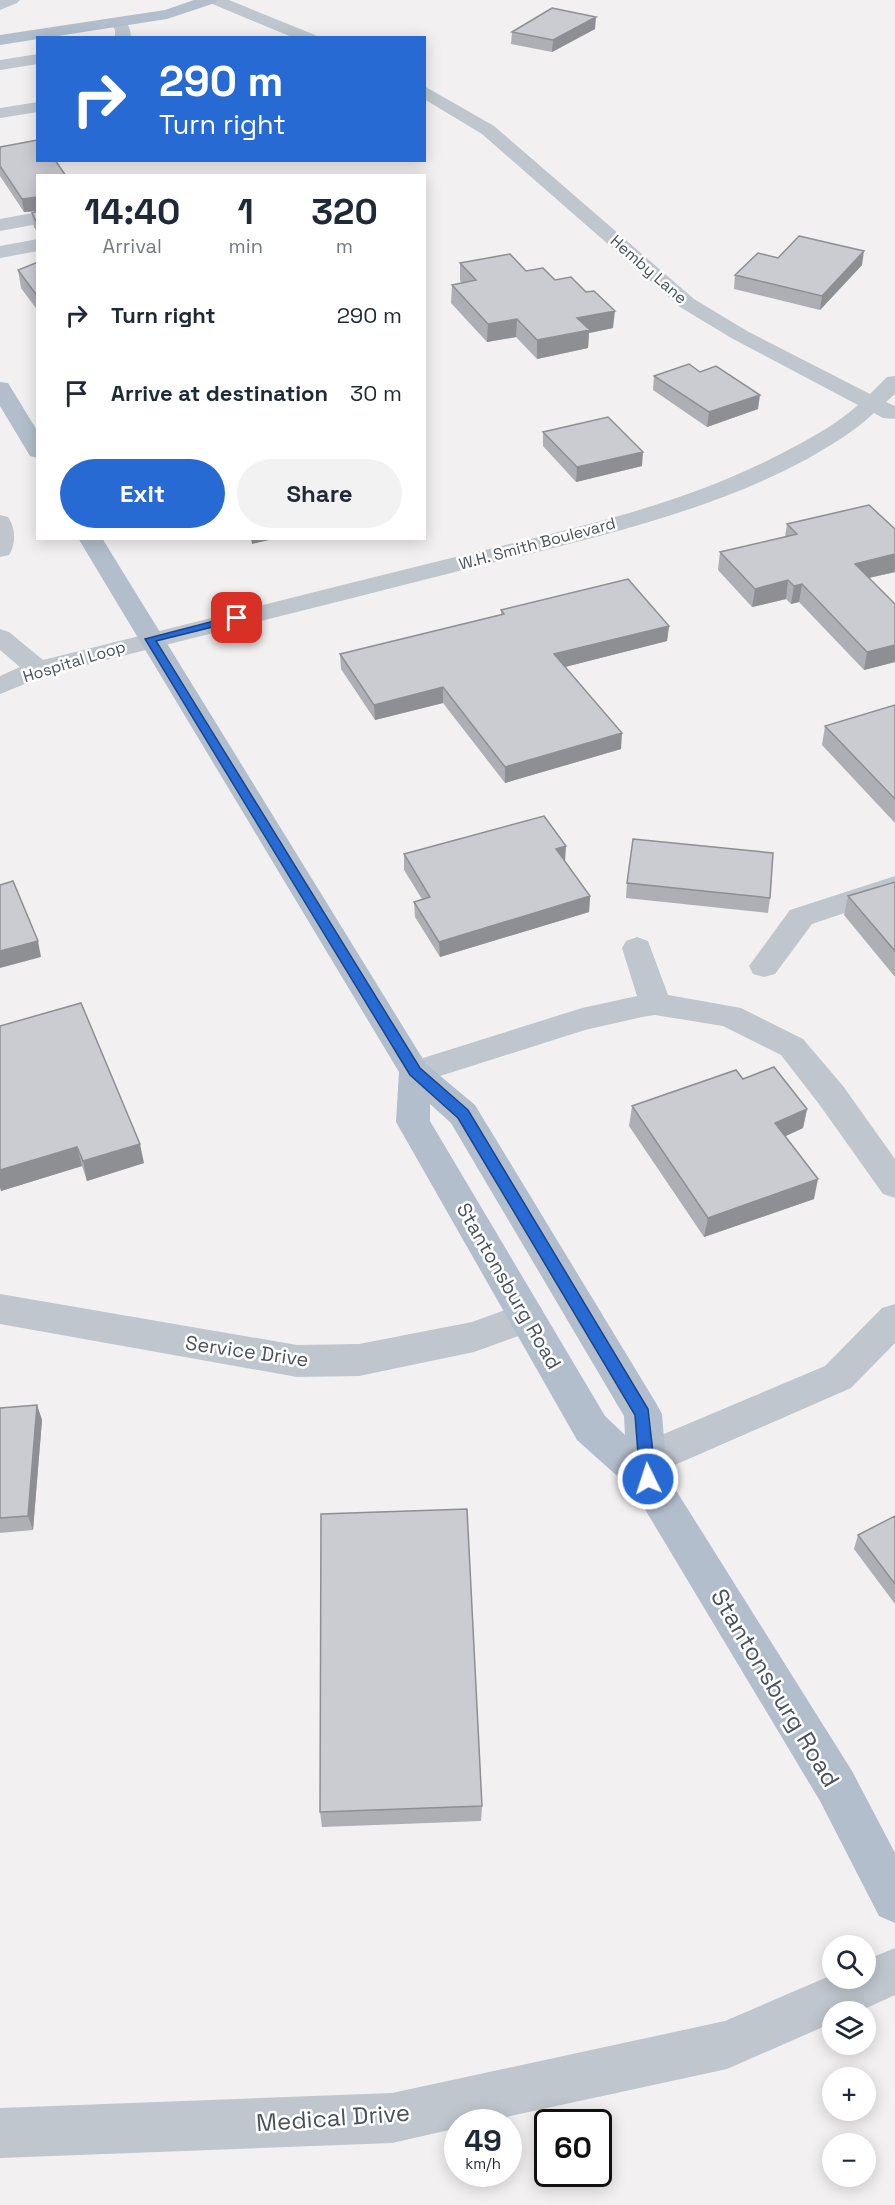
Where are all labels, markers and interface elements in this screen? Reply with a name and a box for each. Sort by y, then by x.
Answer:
text: 290 m [159,55,284,108]
icon: right [60,60,138,138]
text: Turn right [159,107,286,142]
text: 14:40 [84,189,180,235]
text: 1 [238,189,254,235]
text: 320 [311,189,378,235]
street label: Hemby Lane [606,230,691,309]
text: Arrival [103,233,162,259]
text: min [229,233,263,259]
text: m [336,233,353,259]
icon: right [60,299,93,332]
text: Turn right [111,301,216,329]
text: 290 m [337,301,402,329]
icon: arrive [60,377,93,410]
text: Arrive at destination [111,379,328,407]
text: 30 m [350,379,402,407]
button: Exit [60,459,225,528]
button: Share [237,459,402,528]
street label: W.H. Smith Boulevard [457,512,618,574]
pin [211,592,262,643]
icon: arrive [220,601,253,634]
street label: Hospital Loop [20,636,128,687]
street label: Stantonsburg Road [451,1198,567,1374]
street label: Service Drive [184,1329,310,1373]
position arrow [616,1447,680,1511]
street label: Stantonsburg Road [704,1583,847,1793]
map controls [822,1935,876,2187]
button: search [822,1935,876,1989]
button: layers [822,2001,876,2055]
button: + [822,2067,876,2121]
street label: Medical Drive [255,2097,411,2138]
speed limit sign: 60 [534,2109,612,2187]
text: 49 [464,2121,502,2160]
button: − [822,2133,876,2187]
text: km/h [465,2154,501,2173]

